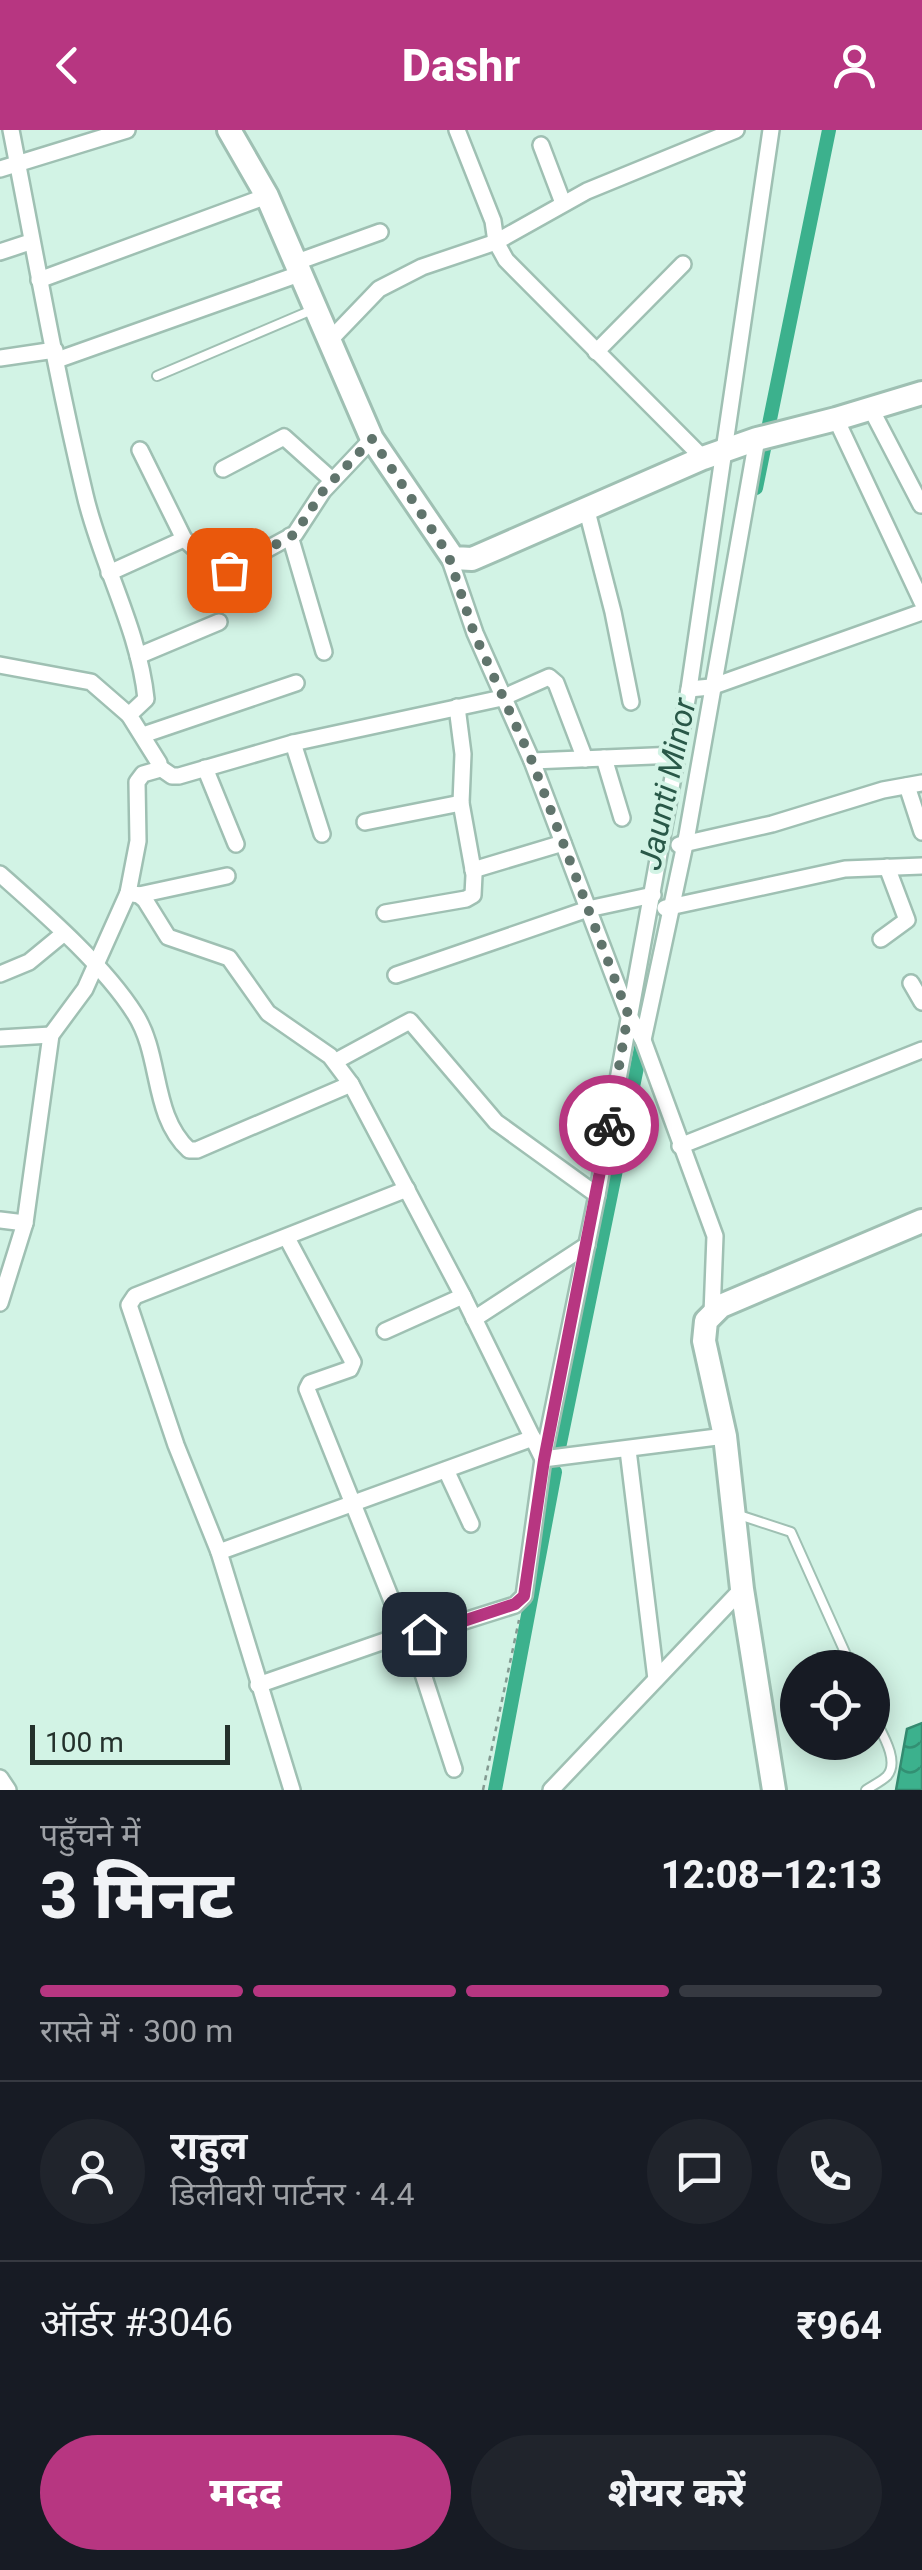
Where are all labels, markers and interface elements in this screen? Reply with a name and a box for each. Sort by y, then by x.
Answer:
icon: back [40,38,95,93]
icon: person [827,38,882,93]
text: Dashr [402,39,520,92]
pin [187,528,272,613]
icon: bag [202,543,257,598]
water label: Jaunti Minor [630,694,704,873]
courier [559,1075,659,1175]
icon: bike [582,1098,637,1153]
pin [382,1592,467,1677]
icon: home [397,1607,452,1662]
map controls [780,1650,890,1760]
button: locate [780,1650,890,1760]
scale bar [30,1720,230,1764]
text: 100 m [45,1726,124,1759]
text: पहुँचने में [40,1816,140,1854]
text: 12:08–12:13 [661,1853,882,1897]
text: 3 मिनट [40,1858,234,1934]
text: रास्ते में · 300 m [40,2012,233,2050]
button: person [40,2119,145,2224]
button: chat [647,2119,752,2224]
button: phone [777,2119,882,2224]
text: राहुल [170,2124,247,2168]
text: डिलीवरी पार्टनर · 4.4 [170,2175,415,2213]
text: ऑर्डर #3046 [40,2301,233,2345]
text: ₹964 [797,2304,882,2348]
button: मदद [40,2435,451,2550]
button: शेयर करें [471,2435,882,2550]

